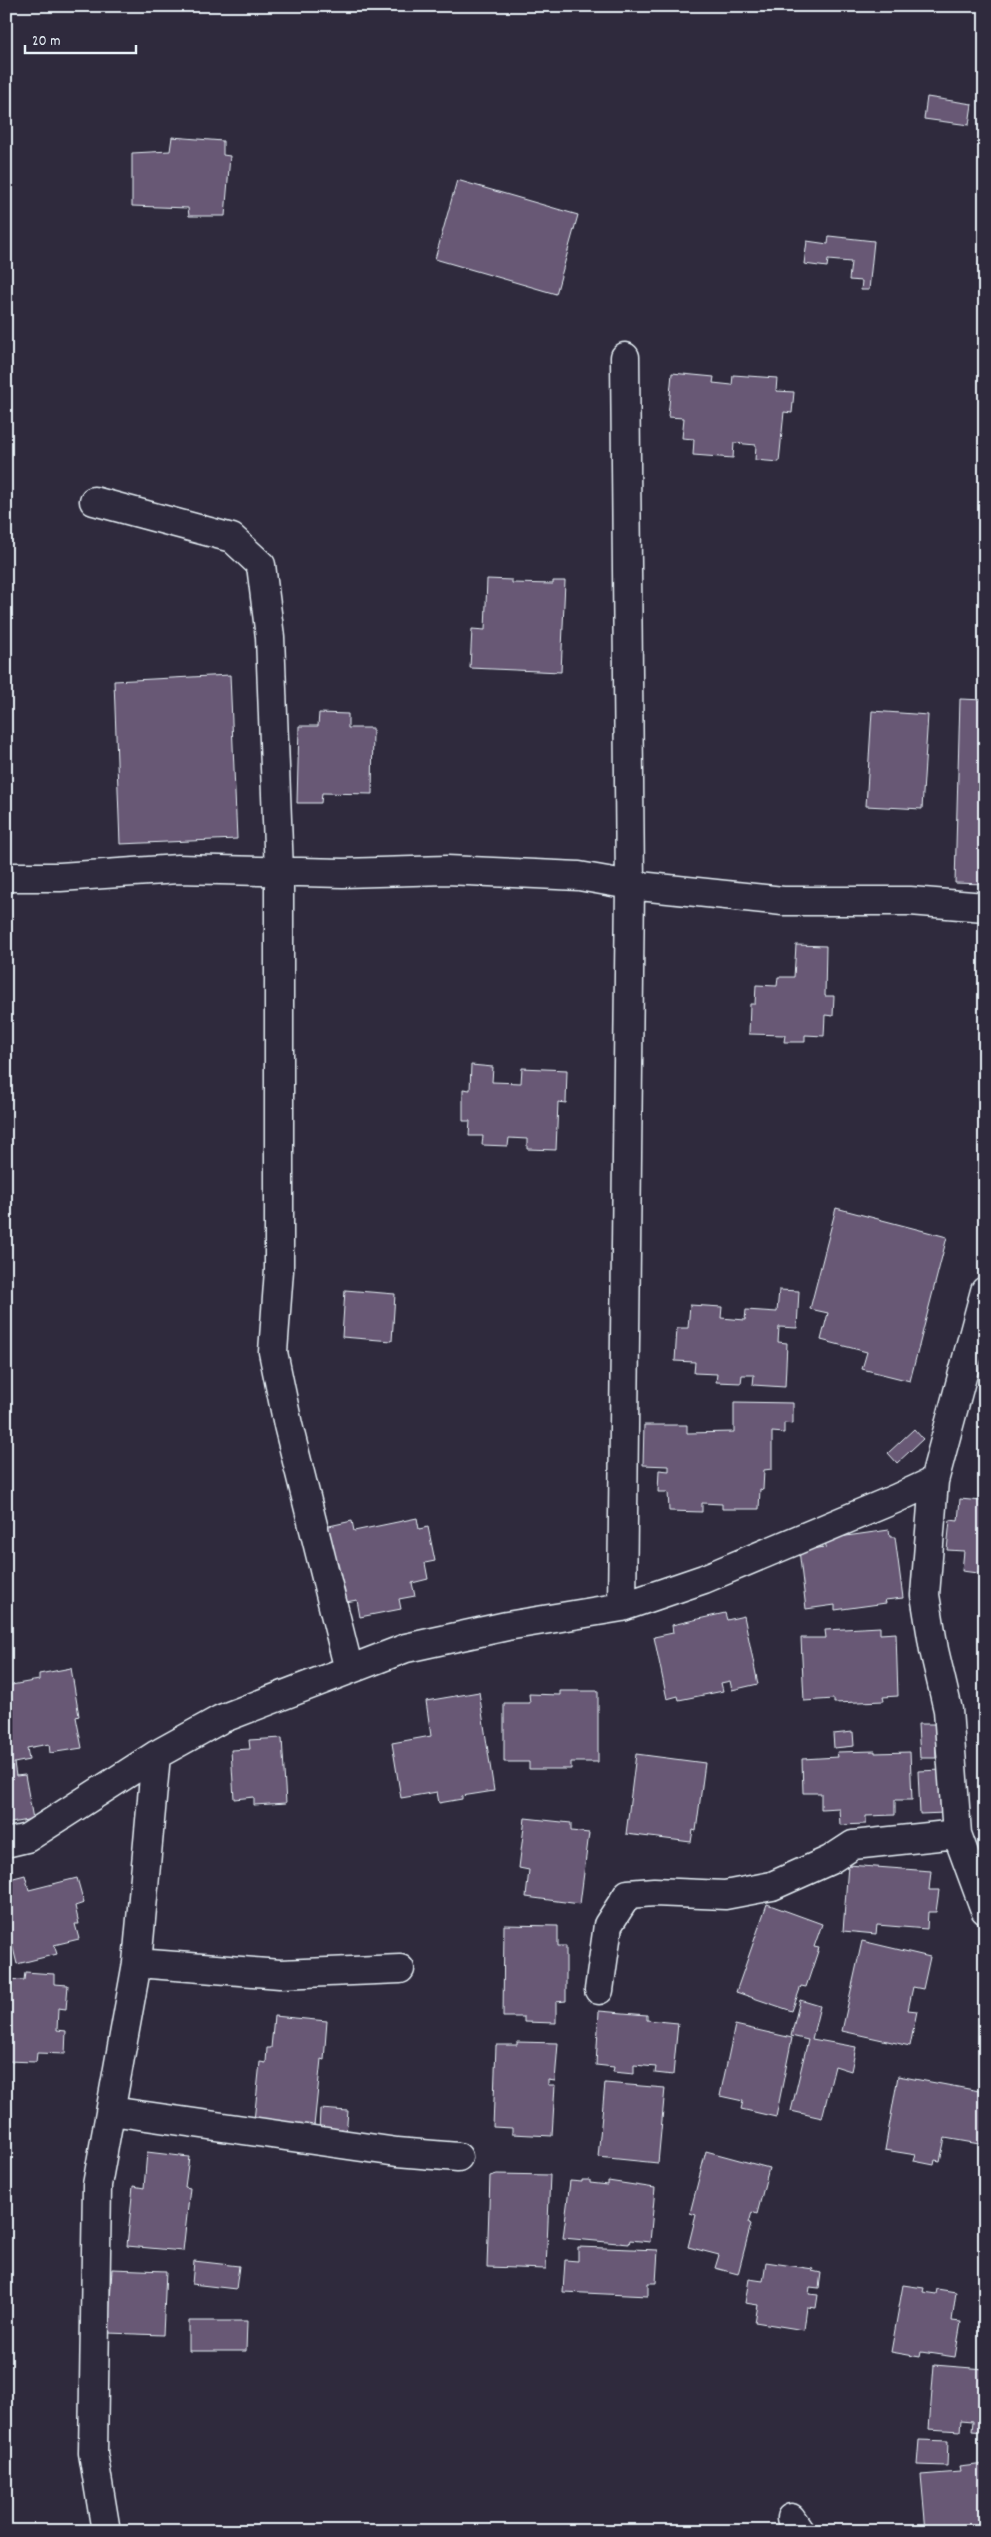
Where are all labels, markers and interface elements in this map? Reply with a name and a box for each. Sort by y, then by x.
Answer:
scale bar [25,22,136,54]
text: 20 m [32,31,60,53]

